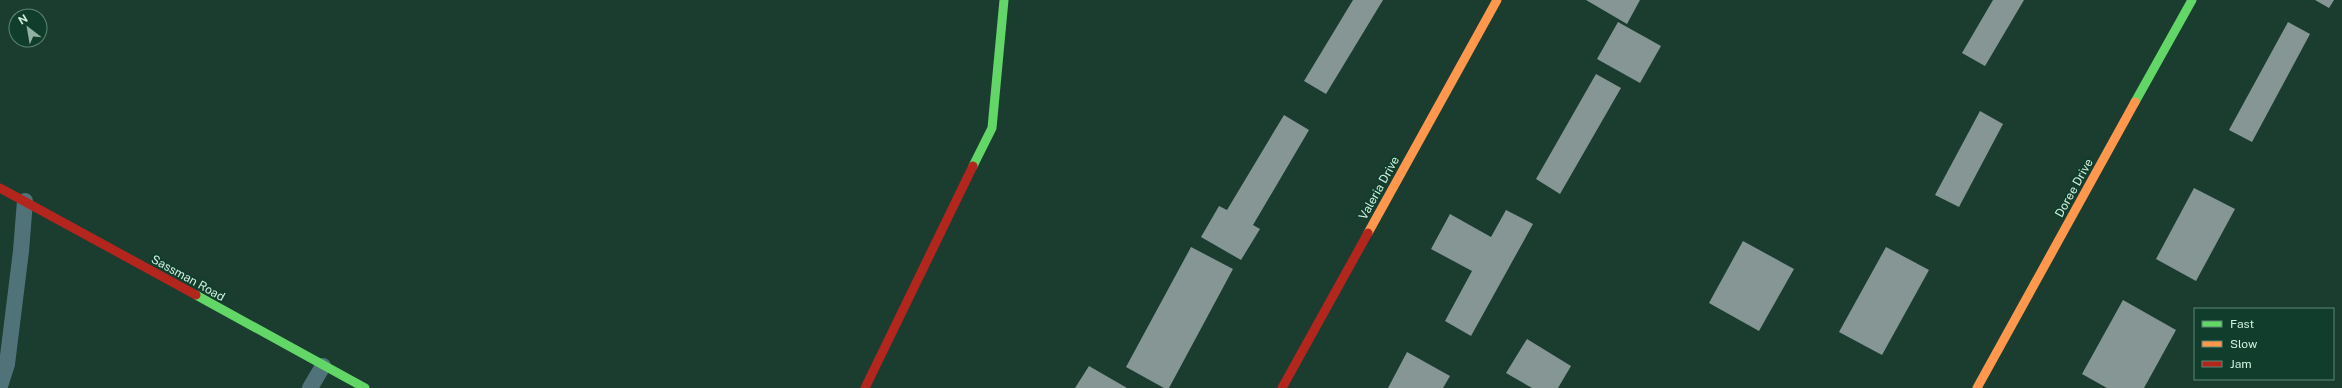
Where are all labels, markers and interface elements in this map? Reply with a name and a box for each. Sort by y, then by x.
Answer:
north arrow [8,8,48,48]
text: N [16,12,30,27]
street label: Valeria Drive [1356,154,1402,222]
street label: Doree Drive [2052,156,2096,220]
street label: Sassman Road [149,252,227,304]
legend [2194,308,2334,380]
text: Fast [2230,317,2255,331]
text: Slow [2230,337,2258,351]
text: Jam [2230,357,2252,371]

